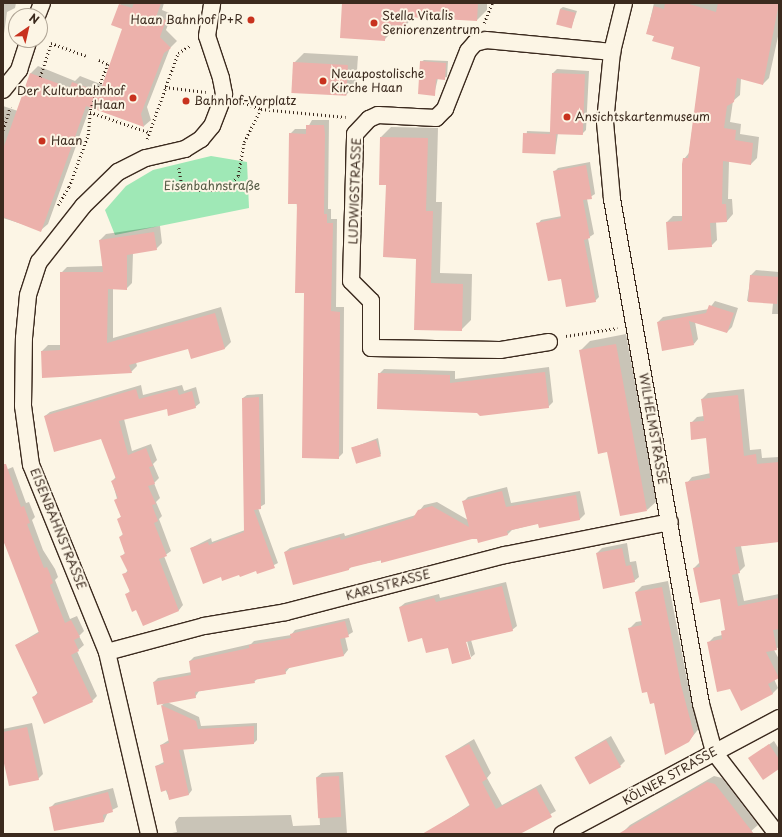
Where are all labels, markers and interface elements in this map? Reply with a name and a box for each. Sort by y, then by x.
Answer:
north arrow [8,8,48,48]
text: N [26,9,43,28]
place label: Stella Vitalis Seniorenzentrum [382,9,480,37]
place label: Haan Bahnhof P+R [131,13,243,27]
marker: Haan Bahnhof P+R [246,15,256,25]
marker: Stella Vitalis Seniorenzentrum [369,18,379,28]
place label: Neuapostolische Kirche Haan [331,67,424,95]
marker: Neuapostolische Kirche Haan [318,76,328,86]
place label: Der Kulturbahnhof Haan [16,84,125,112]
marker: Der Kulturbahnhof Haan [128,93,138,103]
place label: Bahnhof-Vorplatz [194,94,296,108]
marker: Bahnhof-Vorplatz [181,96,191,106]
place label: Ansichtskartenmuseum [575,110,710,124]
marker: Ansichtskartenmuseum [562,112,572,122]
place label: Haan [51,134,82,148]
marker: Haan [36,135,48,147]
street label: LUDWIGSTRASSE [346,137,364,245]
park label: Eisenbahnstraße [164,179,260,193]
street label: WILHELMSTRASSE [636,372,670,486]
street label: EISENBAHNSTRASSE [27,466,89,592]
street label: KARLSTRASSE [344,567,432,603]
street label: KÖLNER STRASSE [620,744,720,808]

